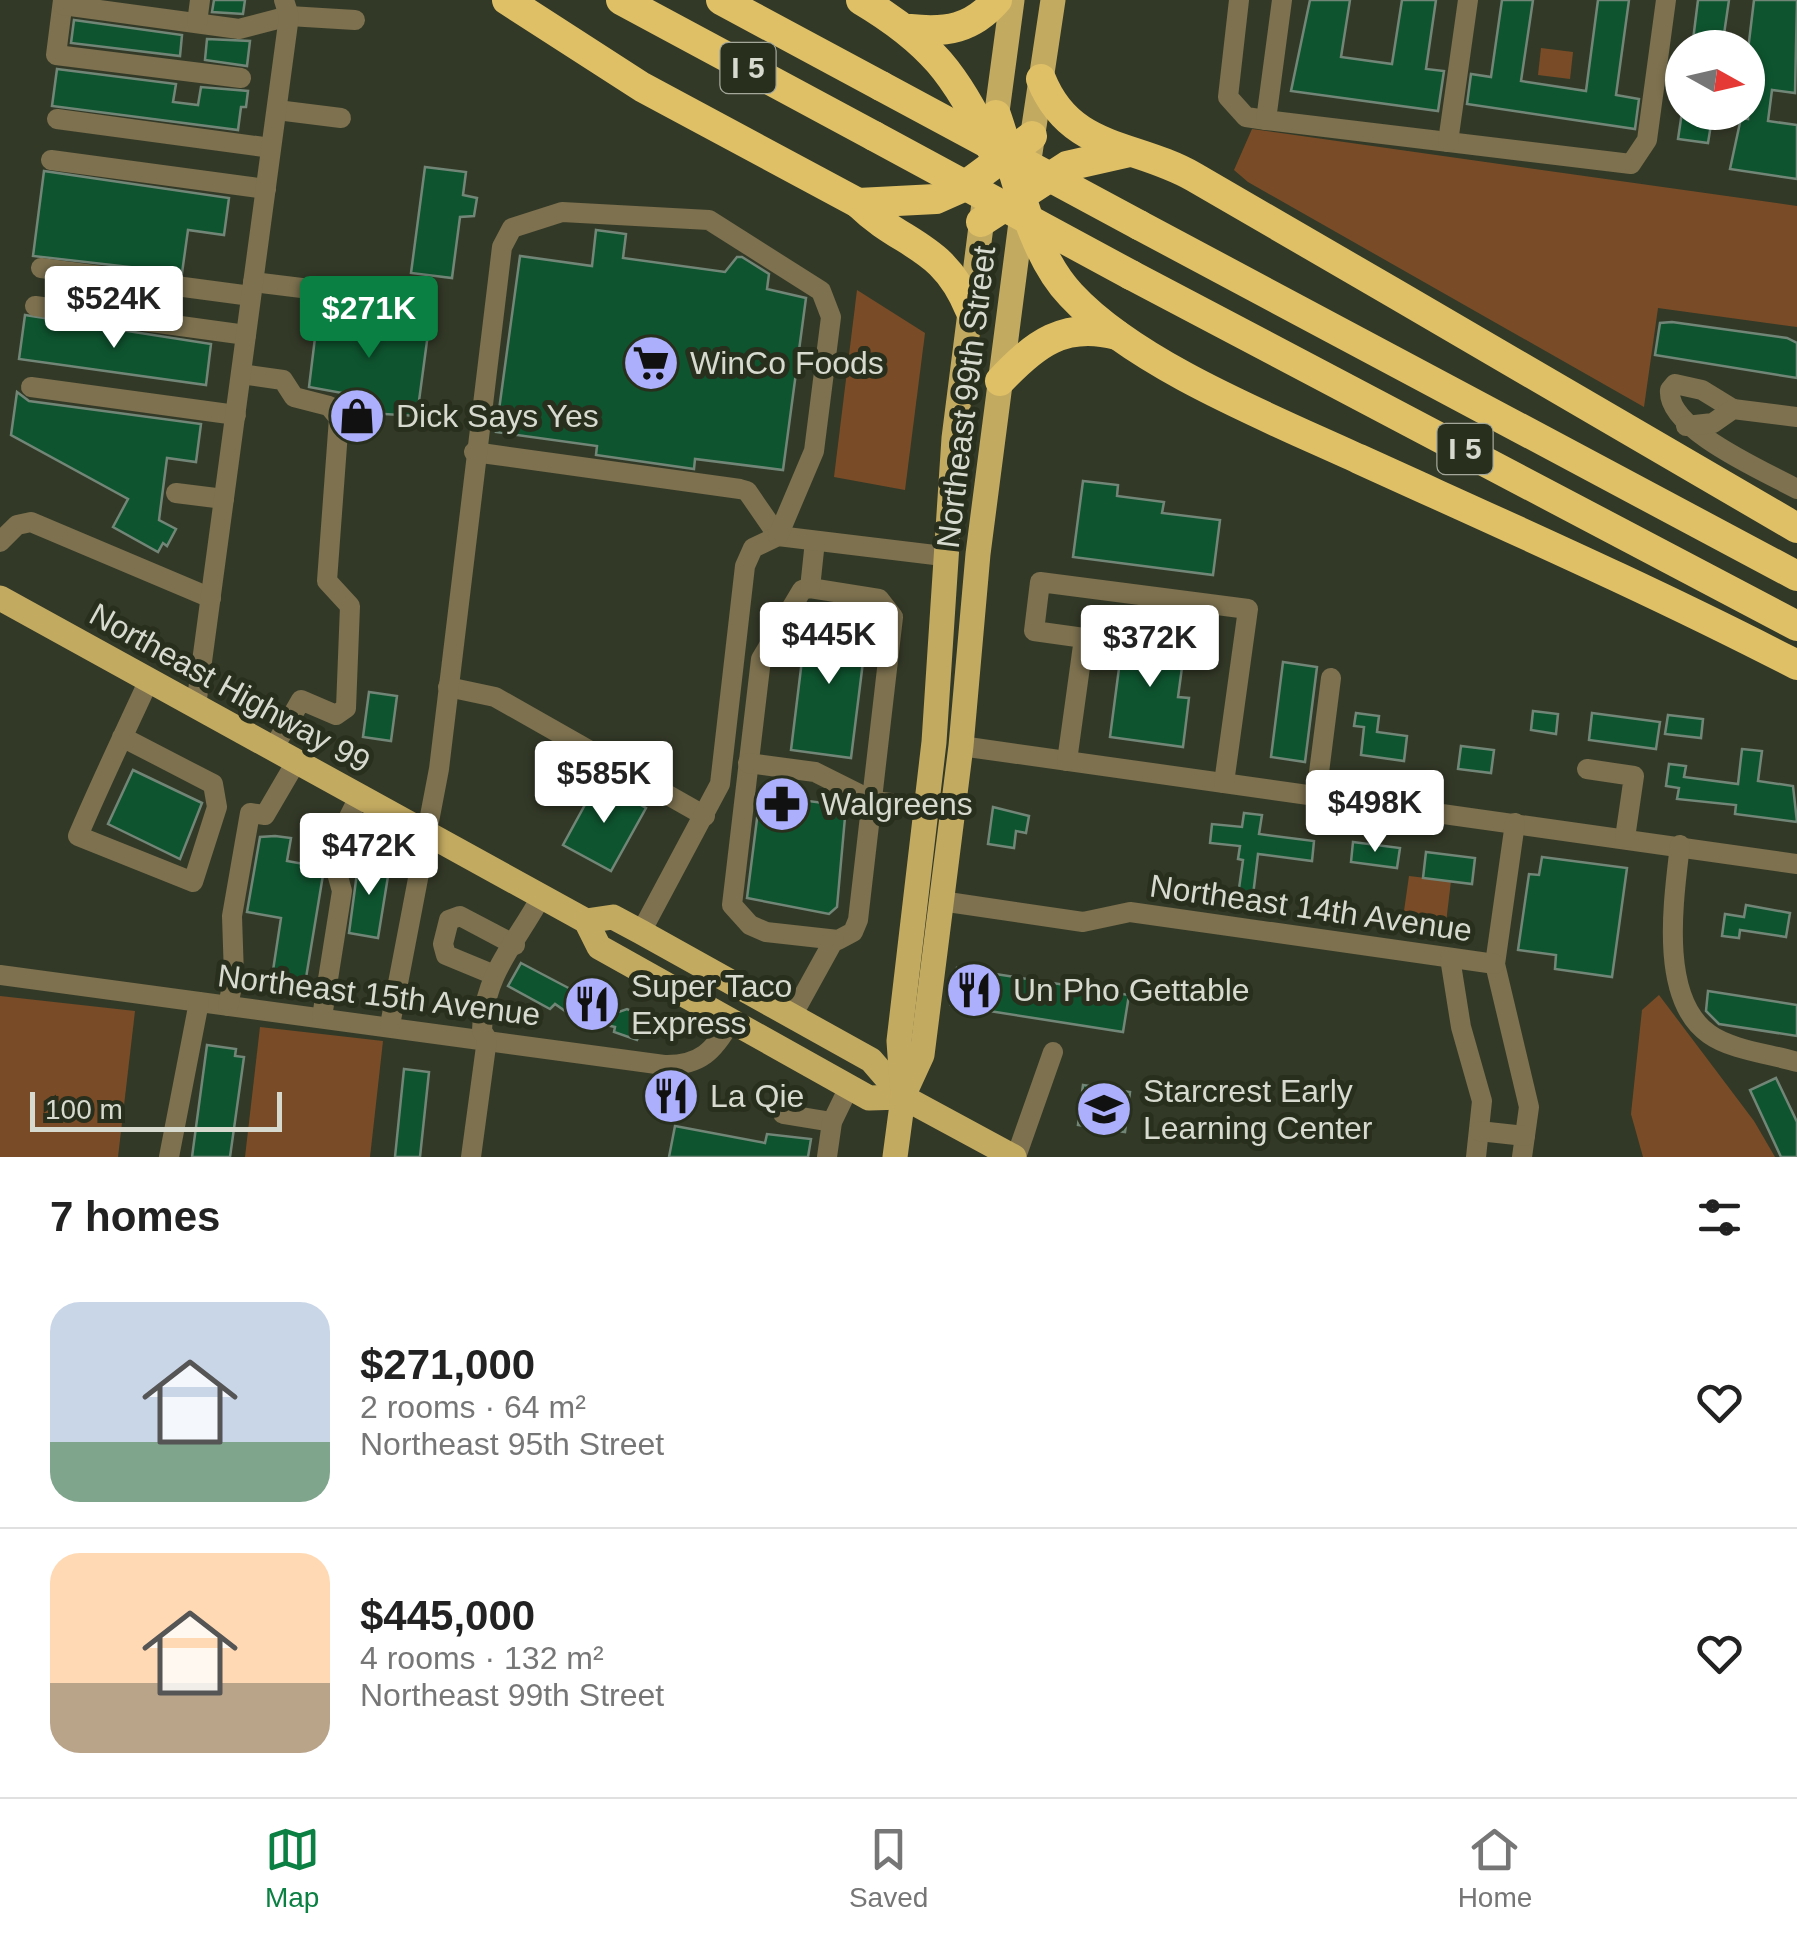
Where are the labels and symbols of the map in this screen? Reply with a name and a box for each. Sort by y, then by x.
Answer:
north arrow [1665,30,1765,130]
road number: I 5 [720,43,776,93]
street label: Northeast 99th Street [930,244,1002,550]
pin: $524K [44,266,184,351]
pin: $271K [299,276,439,361]
supermarket icon: WinCo Foods [621,333,681,393]
place label: WinCo Foods [690,345,884,381]
shop icon: Dick Says Yes [327,386,387,446]
place label: Dick Says Yes [396,398,599,434]
road number: I 5 [1438,424,1492,474]
street label: Northeast Highway 99 [84,596,376,780]
pin: $445K [759,602,899,687]
pin: $372K [1080,605,1220,690]
pin: $585K [534,741,674,826]
pin: $498K [1305,770,1445,855]
pharmacy icon: Walgreens [752,774,812,834]
place label: Walgreens [821,786,973,822]
pin: $472K [299,813,439,898]
street label: Northeast 14th Avenue [1148,868,1474,948]
street label: Northeast 15th Avenue [216,957,542,1033]
restaurant icon: Un Pho Gettable [944,960,1004,1020]
place label: Super Taco Express [631,968,792,1041]
place label: Un Pho Gettable [1013,972,1250,1008]
restaurant icon: Super Taco Express [562,974,622,1034]
restaurant icon: La Qie [641,1066,701,1126]
place label: Starcrest Early Learning Center [1143,1073,1373,1146]
place label: La Qie [710,1078,804,1114]
school or university icon: Starcrest Early Learning Center [1074,1079,1134,1139]
scale bar [30,1087,282,1132]

